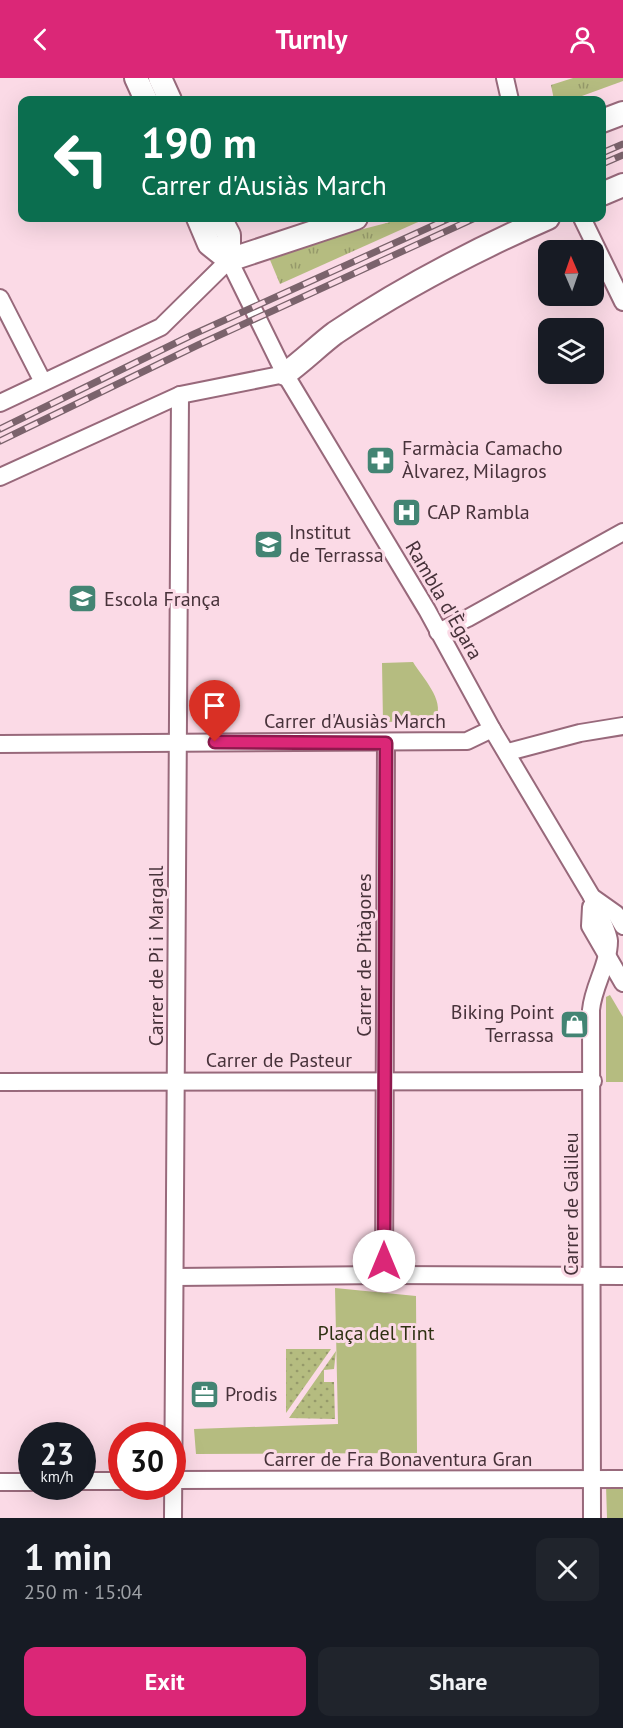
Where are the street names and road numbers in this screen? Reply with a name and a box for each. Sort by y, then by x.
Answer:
street label: Rambla d'Ègara [399,536,489,664]
street label: Carrer d'Ausiàs March [264,708,446,734]
street label: Carrer de Pi i Margall [143,866,169,1046]
street label: Carrer de Pitàgores [351,873,377,1037]
street label: Carrer de Pasteur [206,1047,352,1073]
street label: Carrer de Galileu [558,1132,584,1276]
street label: Carrer de Fra Bonaventura Gran [264,1446,532,1472]

